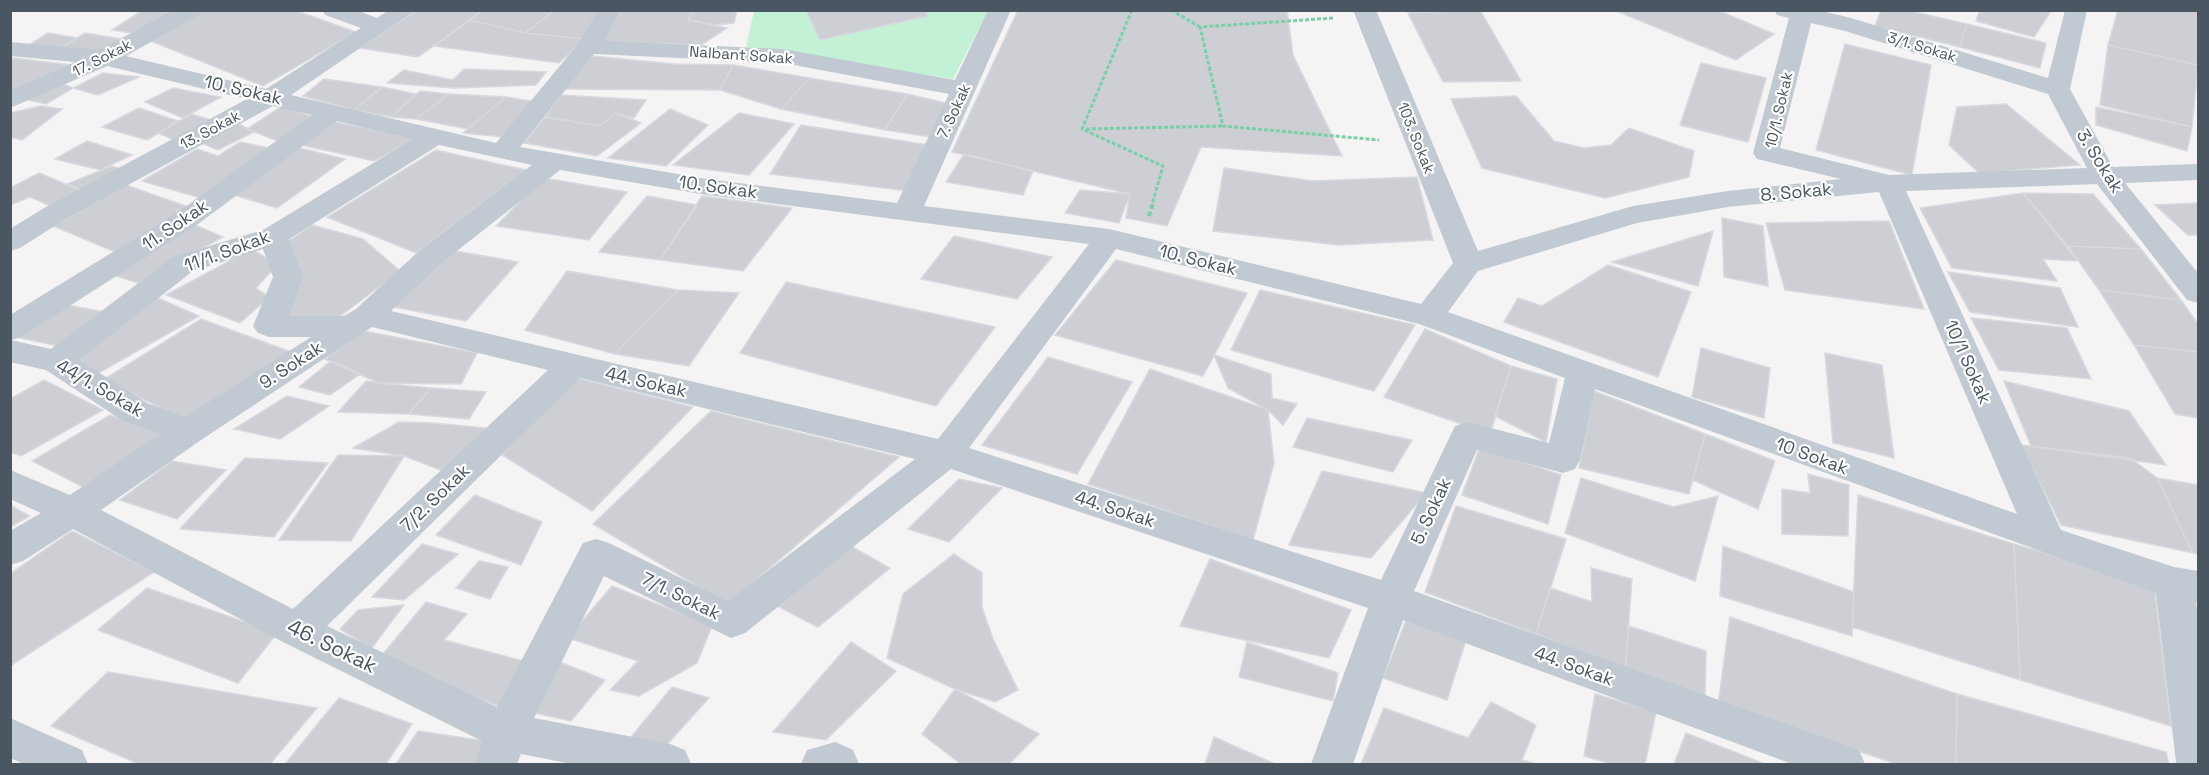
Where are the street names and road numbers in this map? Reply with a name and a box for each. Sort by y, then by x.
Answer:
street label: 3/1. Sokak [1885,27,1959,66]
street label: 17. Sokak [69,35,135,81]
street label: Nalbant Sokak [689,41,793,68]
street label: 10. Sokak [202,69,285,110]
street label: 10/1. Sokak [1760,70,1797,150]
street label: 7. Sokak [933,81,974,141]
street label: 103. Sokak [1394,99,1439,176]
street label: 13. Sokak [176,106,243,153]
street label: 3. Sokak [2072,124,2129,197]
street label: 10. Sokak [677,170,759,203]
street label: 8. Sokak [1759,177,1833,206]
street label: 11. Sokak [137,194,213,255]
street label: 11/1. Sokak [181,224,273,277]
street label: 10. Sokak [1157,239,1240,280]
street label: 10/1 Sokak [1940,316,1997,408]
street label: 9. Sokak [255,335,327,394]
street label: 44/1. Sokak [53,353,148,422]
street label: 44. Sokak [603,361,689,402]
street label: 10 Sokak [1773,432,1852,479]
street label: 7/2. Sokak [395,459,474,536]
street label: 5. Sokak [1405,473,1456,548]
street label: 44. Sokak [1072,485,1158,532]
street label: 7/1. Sokak [638,567,725,625]
street label: 46. Sokak [283,612,381,679]
street label: 44. Sokak [1531,641,1617,691]

